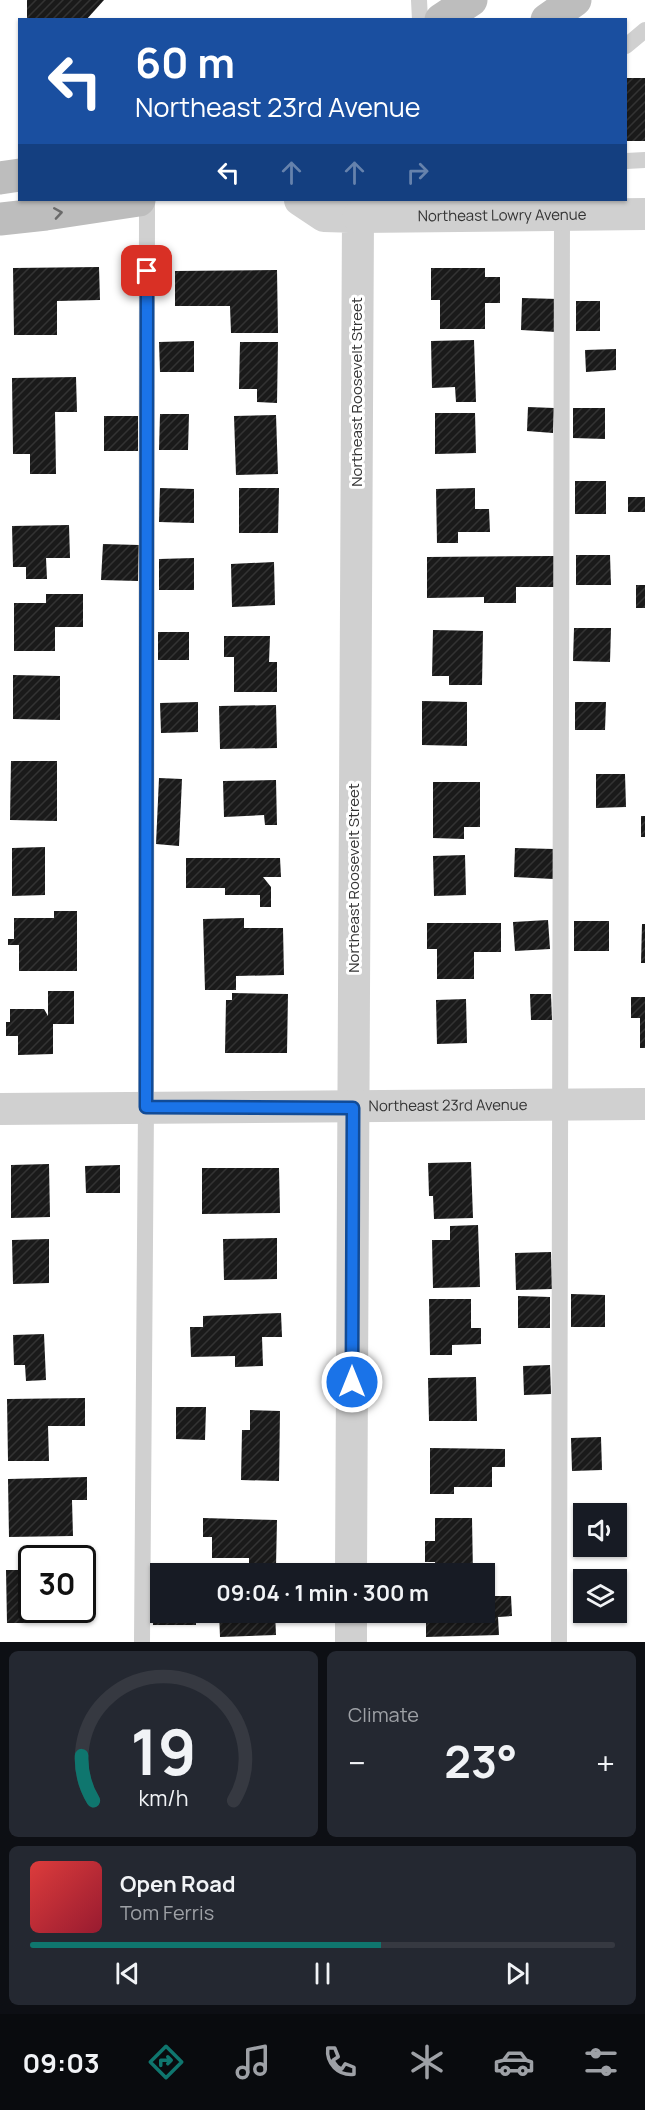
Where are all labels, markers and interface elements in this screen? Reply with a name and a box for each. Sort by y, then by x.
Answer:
text: 60 m [135,33,235,91]
icon: left [36,42,114,120]
text: Northeast 23rd Avenue [135,88,421,125]
icon: left [212,156,245,189]
icon: ahead [275,156,308,189]
icon: ahead [338,156,371,189]
icon: right [401,156,434,189]
street label: Northeast Lowry Avenue [417,204,587,226]
one-way arrow [53,207,63,219]
pin [121,245,172,296]
icon: arrive [130,254,163,287]
street label: Northeast Roosevelt Street [346,297,367,487]
street label: Northeast Roosevelt Street [343,783,364,973]
street label: Northeast 23rd Avenue [369,1094,528,1116]
position arrow [320,1350,384,1414]
map controls [573,1503,627,1623]
button: sound [573,1503,627,1557]
speed limit sign: 30 [18,1545,96,1623]
button: layers [573,1569,627,1623]
text: 09:04 · 1 min · 300 m [216,1578,429,1608]
text: Climate [348,1701,419,1728]
text: 19 [130,1708,197,1794]
text: 23° [444,1730,518,1792]
text: − [348,1740,366,1785]
text: + [596,1740,615,1785]
text: km/h [139,1783,188,1812]
text: Open Road [120,1869,235,1899]
text: Tom Ferris [120,1899,214,1926]
icon: previous [111,1957,144,1990]
icon: pause [306,1957,339,1990]
icon: next [501,1957,534,1990]
icon: directions [145,2041,187,2083]
icon: music [232,2041,274,2083]
icon: phone [319,2041,361,2083]
icon: climate [406,2041,448,2083]
icon: car [493,2041,535,2083]
icon: filters [580,2041,622,2083]
text: 09:03 [23,2044,100,2081]

